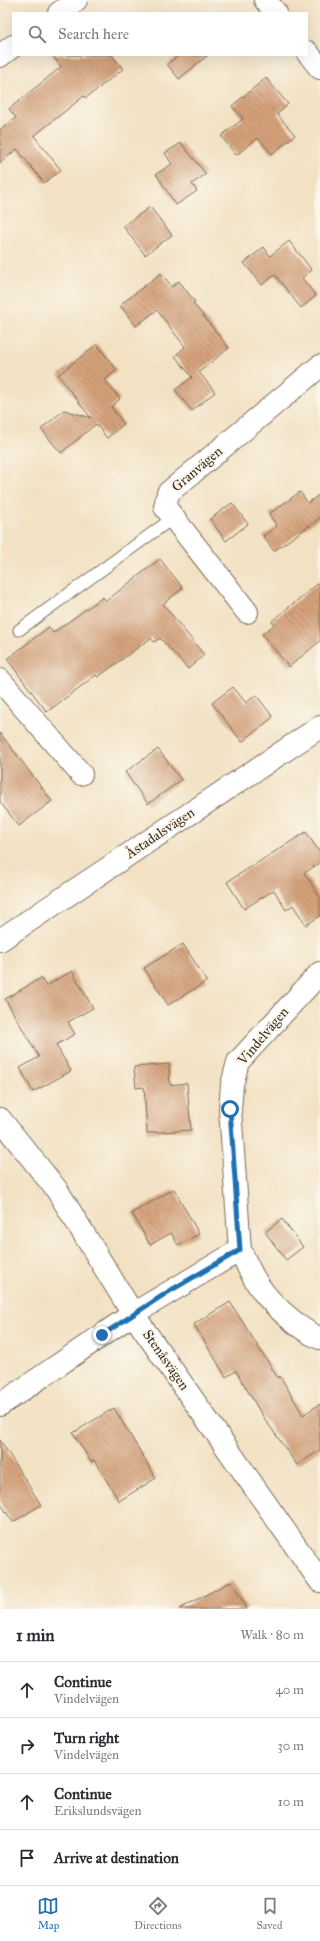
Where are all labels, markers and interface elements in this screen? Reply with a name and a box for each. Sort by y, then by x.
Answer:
search box [12,12,308,56]
icon: search [26,23,48,45]
text: Search here [58,25,129,43]
street label: Granvägen [168,443,226,495]
street label: Åstadalsvägen [121,803,198,863]
street label: Vindelvägen [233,1003,292,1069]
route start [221,1100,239,1118]
route end [93,1326,111,1344]
street label: Stenåsvägen [139,1326,193,1394]
text: 1 min [16,1625,55,1646]
text: Walk · 80 m [241,1627,304,1643]
text: Continue [54,1673,112,1691]
icon: ahead [16,1679,38,1701]
text: 40 m [275,1682,304,1698]
text: Vindelvägen [54,1691,119,1707]
text: Turn right [54,1729,119,1747]
icon: right [16,1735,38,1757]
text: 30 m [278,1738,304,1754]
text: Vindelvägen [54,1747,119,1763]
text: Continue [54,1785,112,1803]
icon: ahead [16,1791,38,1813]
text: 10 m [278,1794,304,1810]
text: Erikslundsvägen [54,1803,141,1819]
icon: arrive [16,1847,38,1869]
text: Arrive at destination [54,1849,179,1867]
tab: Map [37,1895,59,1932]
tab: Directions [134,1895,182,1932]
tab: Saved [256,1895,283,1932]

